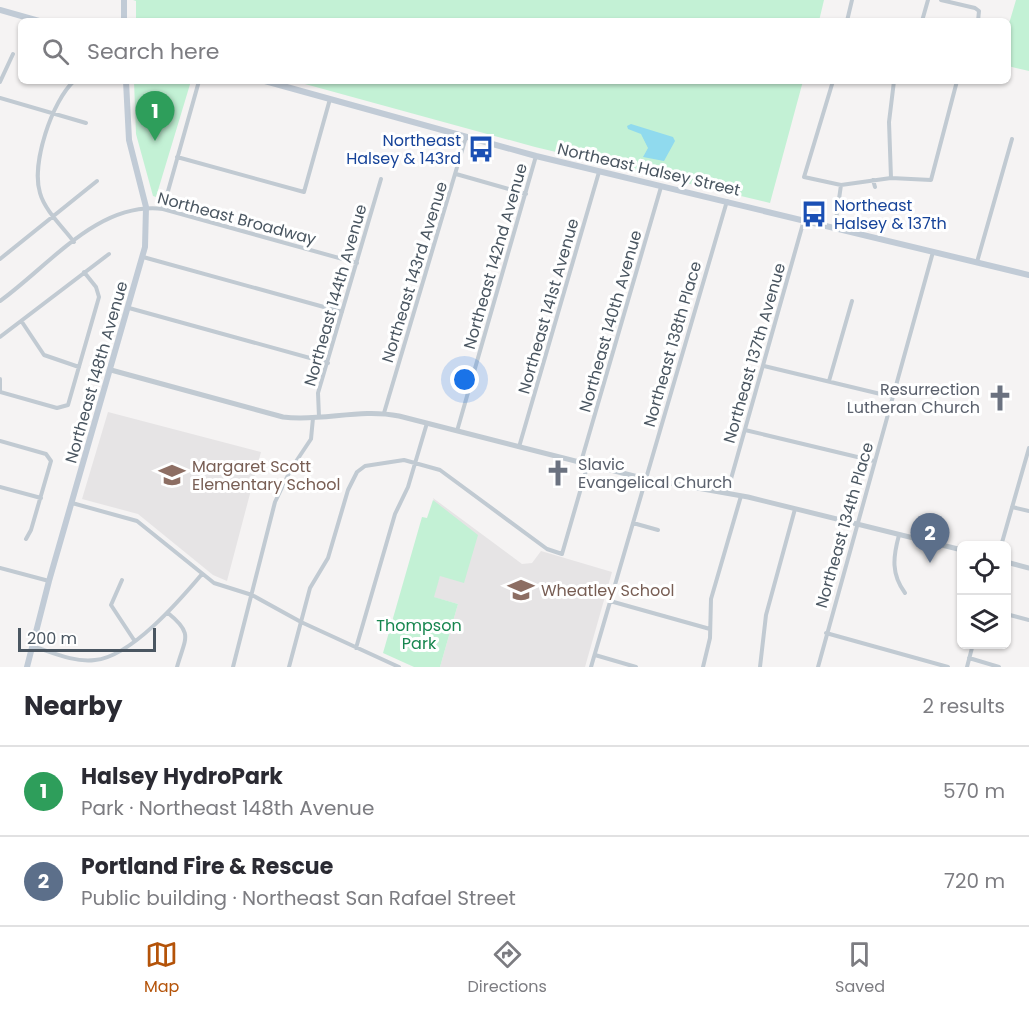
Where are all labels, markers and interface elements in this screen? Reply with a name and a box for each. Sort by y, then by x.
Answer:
search box [18,18,1011,84]
icon: search [39,35,72,68]
text: Search here [87,36,220,67]
pin: 1 [136,92,174,141]
place label: Northeast Halsey & 143rd [346,129,461,170]
bus stop icon: Northeast Halsey & 143rd [466,134,496,164]
street label: Northeast Halsey Street [555,137,743,202]
street label: Northeast 142nd Avenue [458,160,533,352]
street label: Northeast 143rd Avenue [376,179,453,366]
street label: Northeast Broadway [155,186,319,251]
place label: Northeast Halsey & 137th [834,194,947,235]
bus stop icon: Northeast Halsey & 137th [799,199,829,229]
street label: Northeast 144th Avenue [298,201,373,389]
street label: Northeast 141st Avenue [512,216,585,397]
street label: Northeast 140th Avenue [573,227,648,415]
street label: Northeast 138th Place [638,259,707,430]
street label: Northeast 137th Avenue [718,260,791,446]
street label: Northeast 148th Avenue [59,278,134,466]
your location [450,365,479,394]
place label: Resurrection Lutheran Church [847,378,980,419]
church icon: Resurrection Lutheran Church [985,383,1015,413]
street label: Northeast 134th Place [810,440,879,611]
place label: Slavic Evangelical Church [578,453,732,494]
place label: Margaret Scott Elementary School [192,455,340,496]
church icon: Slavic Evangelical Church [543,458,573,488]
school or university icon: Margaret Scott Elementary School [157,460,187,490]
pin: 2 [910,514,950,563]
map controls [957,541,1011,649]
button: locate [957,541,1011,595]
school or university icon: Wheatley School [506,575,536,605]
place label: Wheatley School [541,579,674,602]
button: layers [957,595,1011,649]
park label: Thompson Park [376,614,462,655]
scale bar [18,625,156,652]
text: 200 m [27,627,77,650]
text: Nearby [24,688,122,724]
text: 2 results [922,692,1005,720]
text: Halsey HydroPark [81,761,283,792]
text: 1 [40,777,47,805]
text: 570 m [943,777,1005,805]
text: Park · Northeast 148th Avenue [81,794,374,822]
text: Portland Fire & Rescue [81,851,333,882]
text: 2 [38,867,49,895]
text: 720 m [944,867,1005,895]
text: Public building · Northeast San Rafael Street [81,884,516,912]
tab: Map [144,938,179,999]
tab: Directions [468,938,547,999]
tab: Saved [835,938,885,999]

